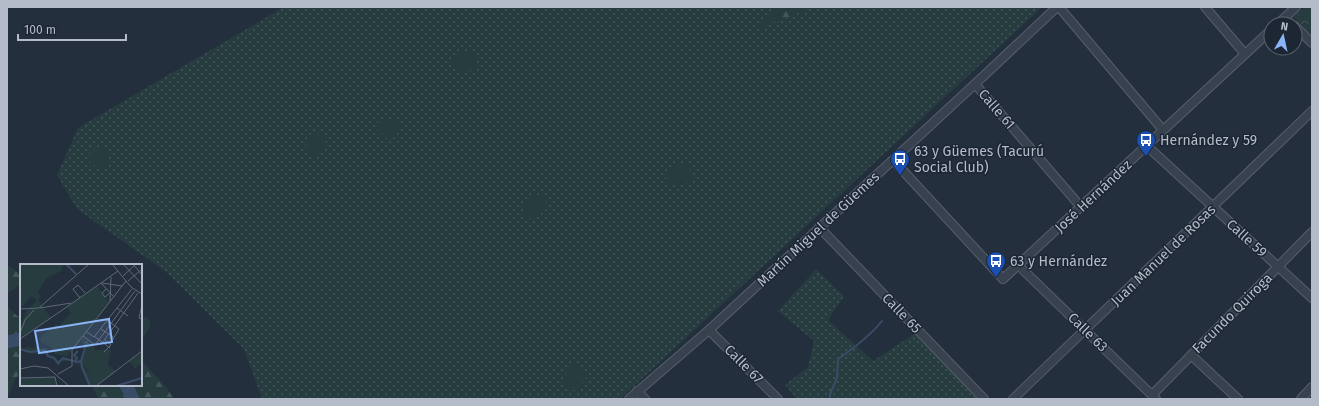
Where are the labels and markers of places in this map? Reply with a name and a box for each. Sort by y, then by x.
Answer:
bus stop icon: Hernández y 59 [1135,129,1157,157]
place label: Hernández y 59 [1160,132,1257,149]
place label: 63 y Güemes (Tacurú Social Club) [914,143,1044,176]
bus stop icon: 63 y Güemes (Tacurú Social Club) [889,148,911,176]
bus stop icon: 63 y Hernández [985,250,1007,278]
place label: 63 y Hernández [1010,253,1107,270]

